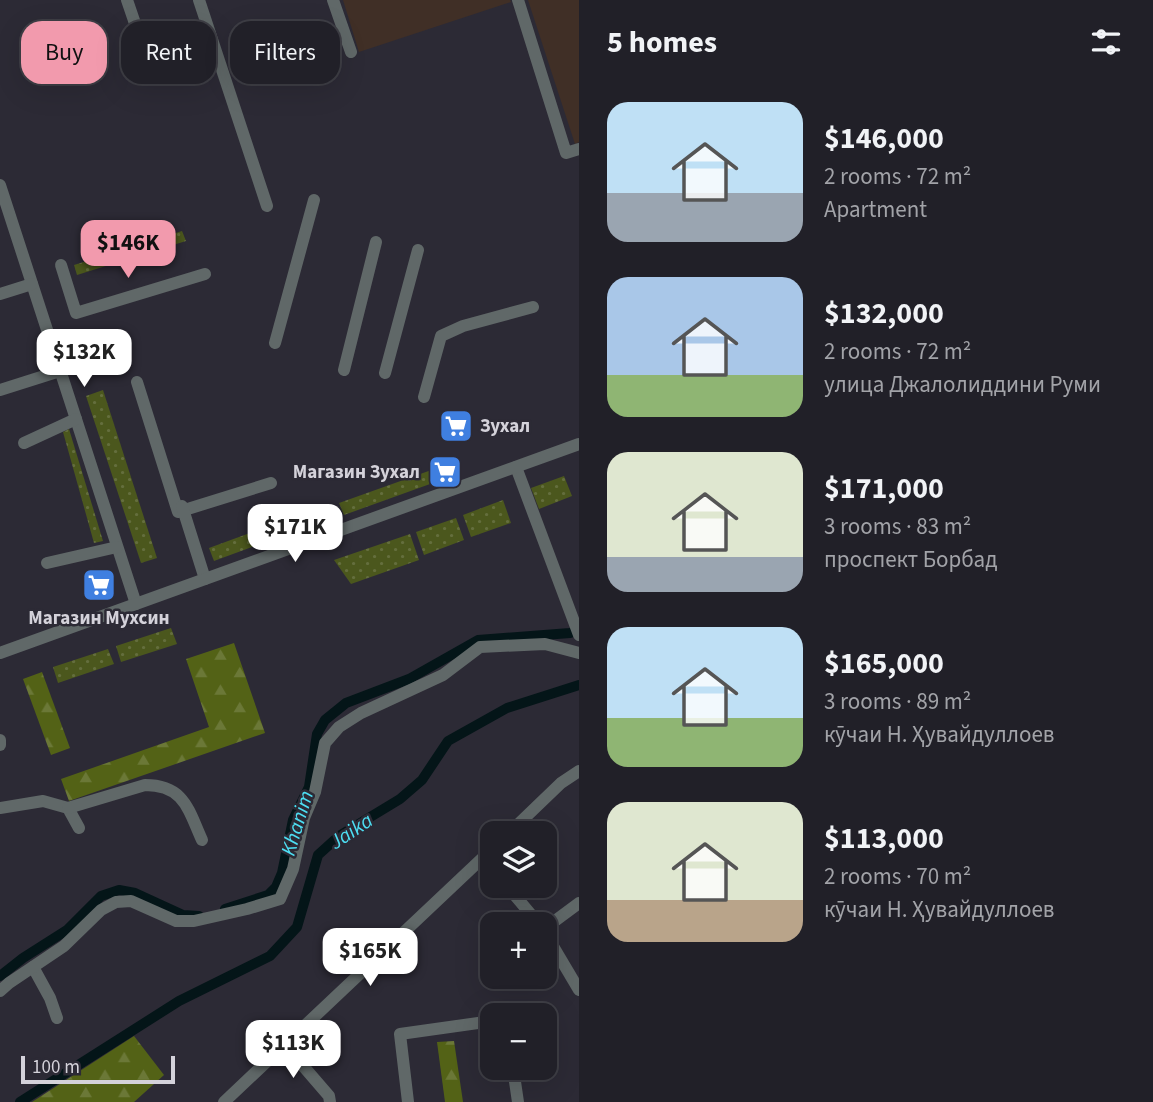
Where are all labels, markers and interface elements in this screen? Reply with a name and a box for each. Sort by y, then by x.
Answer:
chip: Buy [21,21,107,84]
chip: Rent [121,21,216,84]
chip: Filters [230,21,340,84]
text: 5 homes [607,21,717,64]
icon: filters [1087,23,1125,61]
text: $146,000 [824,117,944,160]
icon: home [663,130,747,214]
text: 2 rooms · 72 m² [824,160,971,193]
text: Apartment [824,193,927,226]
pin: $146K [79,220,177,280]
text: $146K [97,226,159,259]
text: $132,000 [824,292,944,335]
icon: home [663,305,747,389]
pin: $132K [35,330,133,389]
text: $132K [53,335,115,368]
text: 2 rooms · 72 m² [824,335,971,368]
text: улица Джалолиддини Руми [824,368,1101,401]
supermarket icon: Зухал [437,407,475,445]
place label: Зухал [480,413,530,440]
supermarket icon: Магазин Зухал [426,453,464,491]
place label: Магазин Зухал [293,459,420,486]
text: $171,000 [824,467,944,510]
icon: home [663,480,747,564]
pin: $171K [246,504,344,564]
text: $171K [264,510,326,543]
text: 3 rooms · 83 m² [824,510,971,543]
text: проспект Борбад [824,543,997,576]
supermarket icon: Магазин Мухсин [80,566,118,604]
place label: Магазин Мухсин [28,605,170,632]
text: $165,000 [824,642,944,685]
icon: home [663,655,747,739]
text: 3 rooms · 89 m² [824,685,971,718]
text: кӯчаи Н. Ҳувайдуллоев [824,718,1055,751]
water label: Khanim [273,787,321,859]
water label: Jaika [322,806,379,857]
text: $113,000 [824,817,944,860]
map controls [480,821,557,1080]
button: layers [480,821,557,898]
icon: home [663,830,747,914]
text: 2 rooms · 70 m² [824,860,971,893]
text: кӯчаи Н. Ҳувайдуллоев [824,893,1055,926]
button: + [480,912,557,989]
pin: $165K [321,928,419,988]
text: $165K [339,934,401,967]
button: − [480,1003,557,1080]
pin: $113K [244,1020,342,1080]
text: $113K [262,1026,324,1059]
scale bar [21,1053,175,1085]
text: 100 m [32,1054,80,1081]

